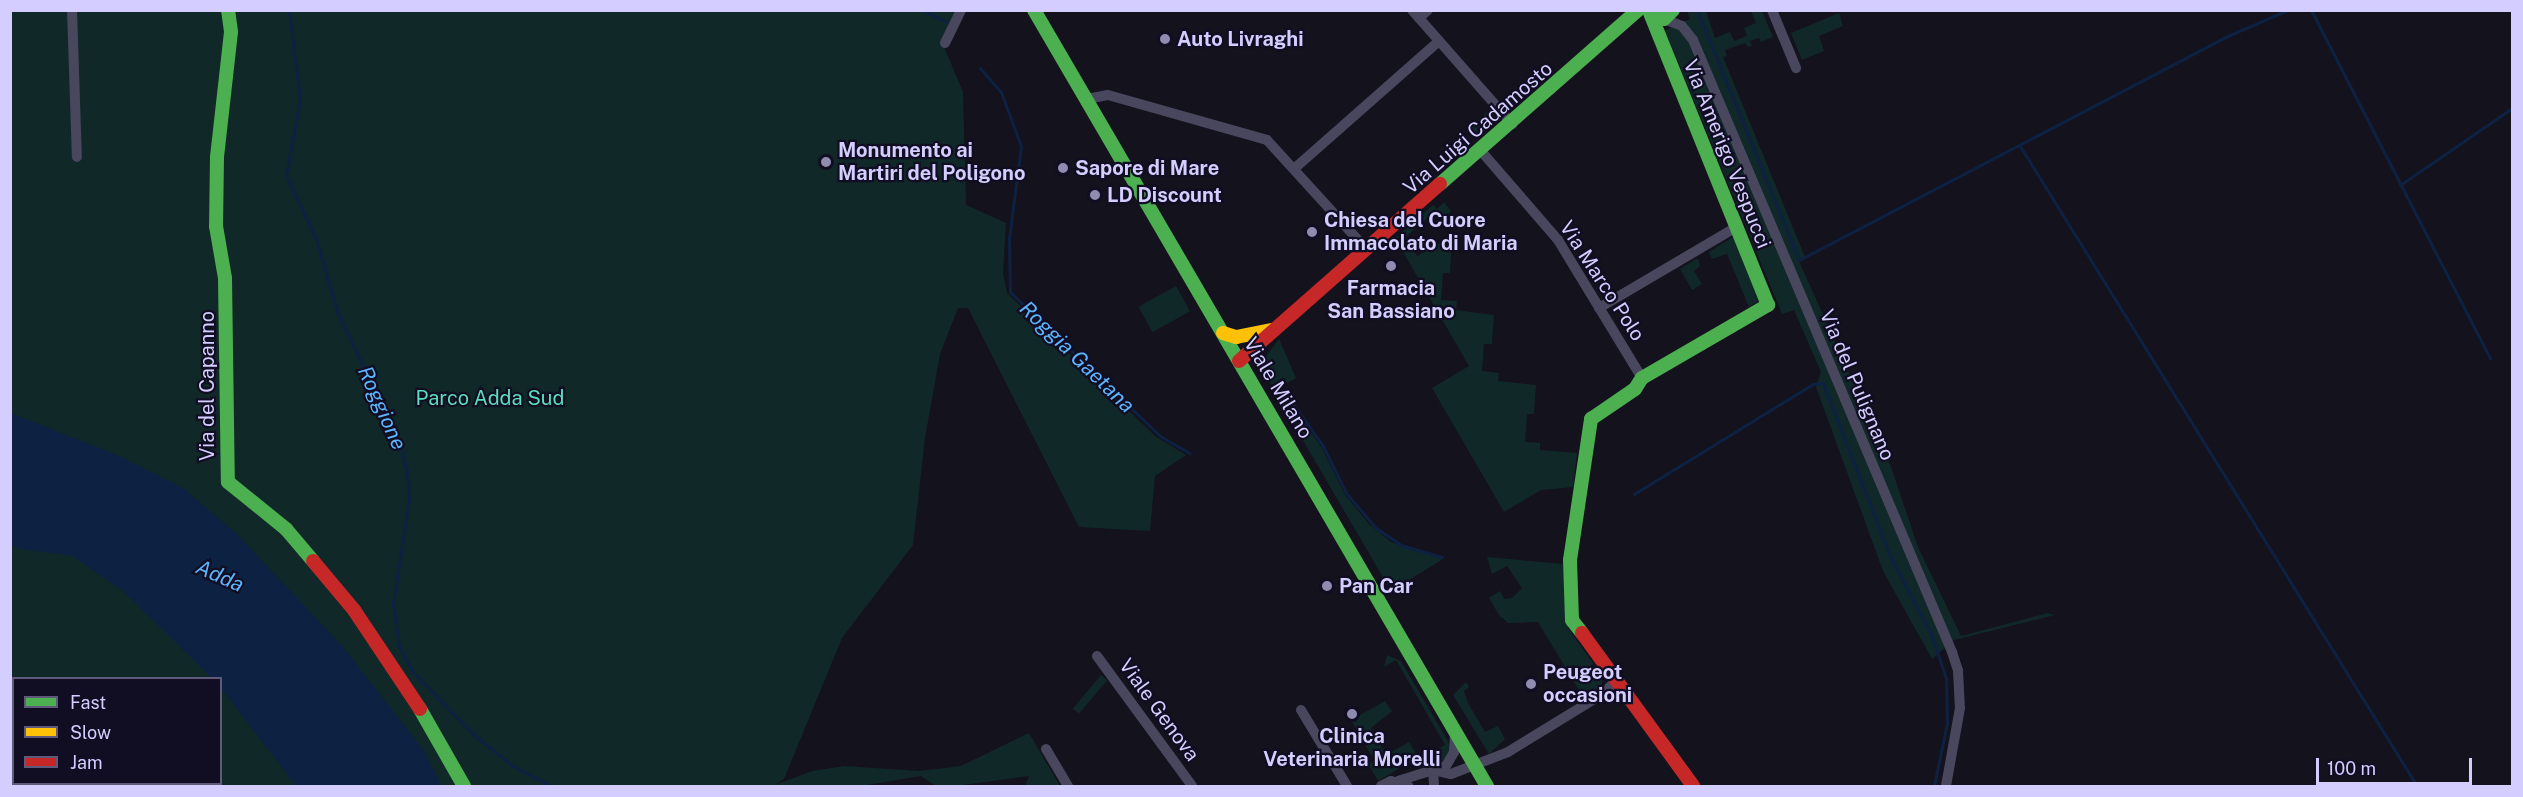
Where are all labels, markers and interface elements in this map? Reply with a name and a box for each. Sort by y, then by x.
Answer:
place label: Auto Livraghi [1177,27,1304,51]
marker: Auto Livraghi [1158,32,1172,46]
street label: Via Amerigo Vespucci [1678,56,1776,252]
street label: Via Luigi Cadamosto [1399,57,1557,199]
place label: Monumento ai Martiri del Poligono [838,138,1026,185]
marker: Monumento ai Martiri del Poligono [819,155,833,169]
place label: Sapore di Mare [1075,156,1219,180]
marker: Sapore di Mare [1056,161,1070,175]
place label: LD Discount [1107,183,1222,207]
marker: LD Discount [1088,188,1102,202]
place label: Chiesa del Cuore Immacolato di Maria [1324,208,1518,255]
street label: Via Marco Polo [1554,216,1650,346]
marker: Chiesa del Cuore Immacolato di Maria [1305,225,1319,239]
marker: Farmacia San Bassiano [1384,259,1398,273]
place label: Farmacia San Bassiano [1327,276,1455,323]
water label: Roggia Gaetana [1014,296,1140,418]
street label: Via del Pulignano [1814,306,1900,464]
street label: Via del Capanno [195,311,219,461]
street label: Viale Milano [1238,333,1318,443]
water label: Roggione [352,362,412,454]
park label: Parco Adda Sud [416,386,564,410]
water label: Adda [192,554,248,598]
place label: Pan Car [1339,574,1413,598]
marker: Pan Car [1320,579,1334,593]
street label: Viale Genova [1114,654,1204,766]
place label: Peugeot occasioni [1543,660,1632,707]
legend [12,677,222,785]
marker: Peugeot occasioni [1524,677,1538,691]
text: Fast [70,692,106,713]
marker: Clinica Veterinaria Morelli [1345,707,1359,721]
text: Slow [70,722,111,743]
place label: Clinica Veterinaria Morelli [1263,724,1441,771]
scale bar [2319,746,2475,784]
text: Jam [70,752,103,773]
text: 100 m [2327,758,2376,779]

